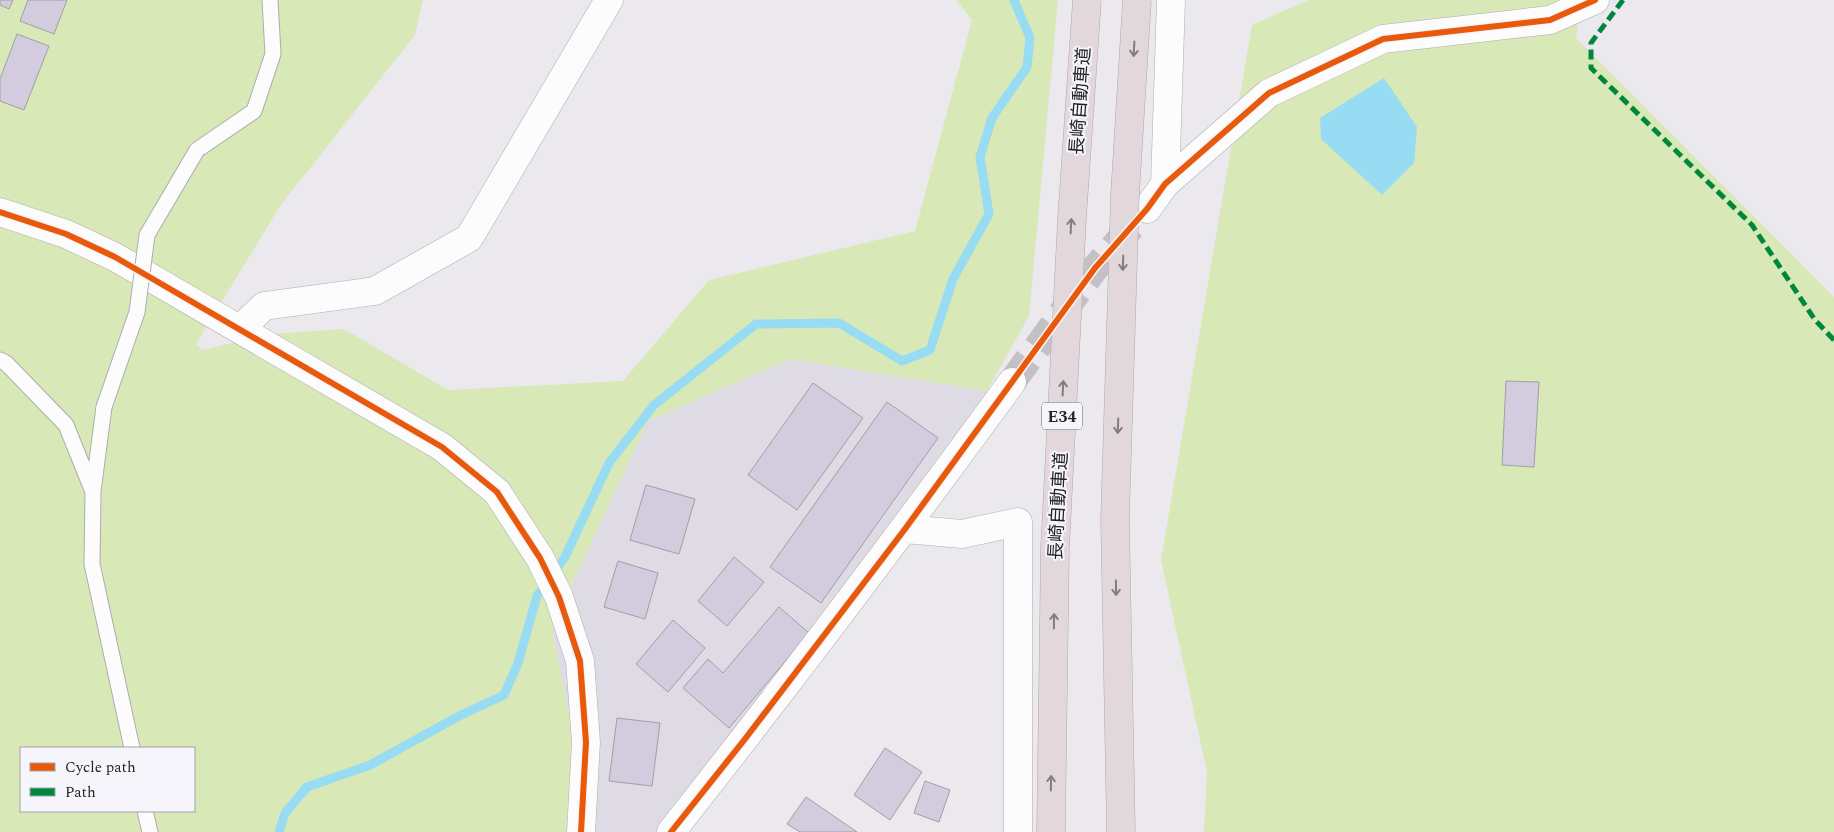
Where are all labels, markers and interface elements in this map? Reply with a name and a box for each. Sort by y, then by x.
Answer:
one-way arrow [1129,40,1138,56]
street label: 長崎自動車道 [1063,46,1098,156]
one-way arrow [1067,218,1076,234]
one-way arrow [1118,255,1128,271]
one-way arrow [1059,381,1068,397]
road number: E34 [1042,402,1082,430]
one-way arrow [1113,418,1123,434]
street label: 長崎自動車道 [1042,451,1075,561]
one-way arrow [1112,580,1121,596]
one-way arrow [1049,613,1059,630]
legend [20,747,195,812]
text: Cycle path [65,756,136,779]
one-way arrow [1047,776,1056,792]
text: Path [65,781,96,804]

